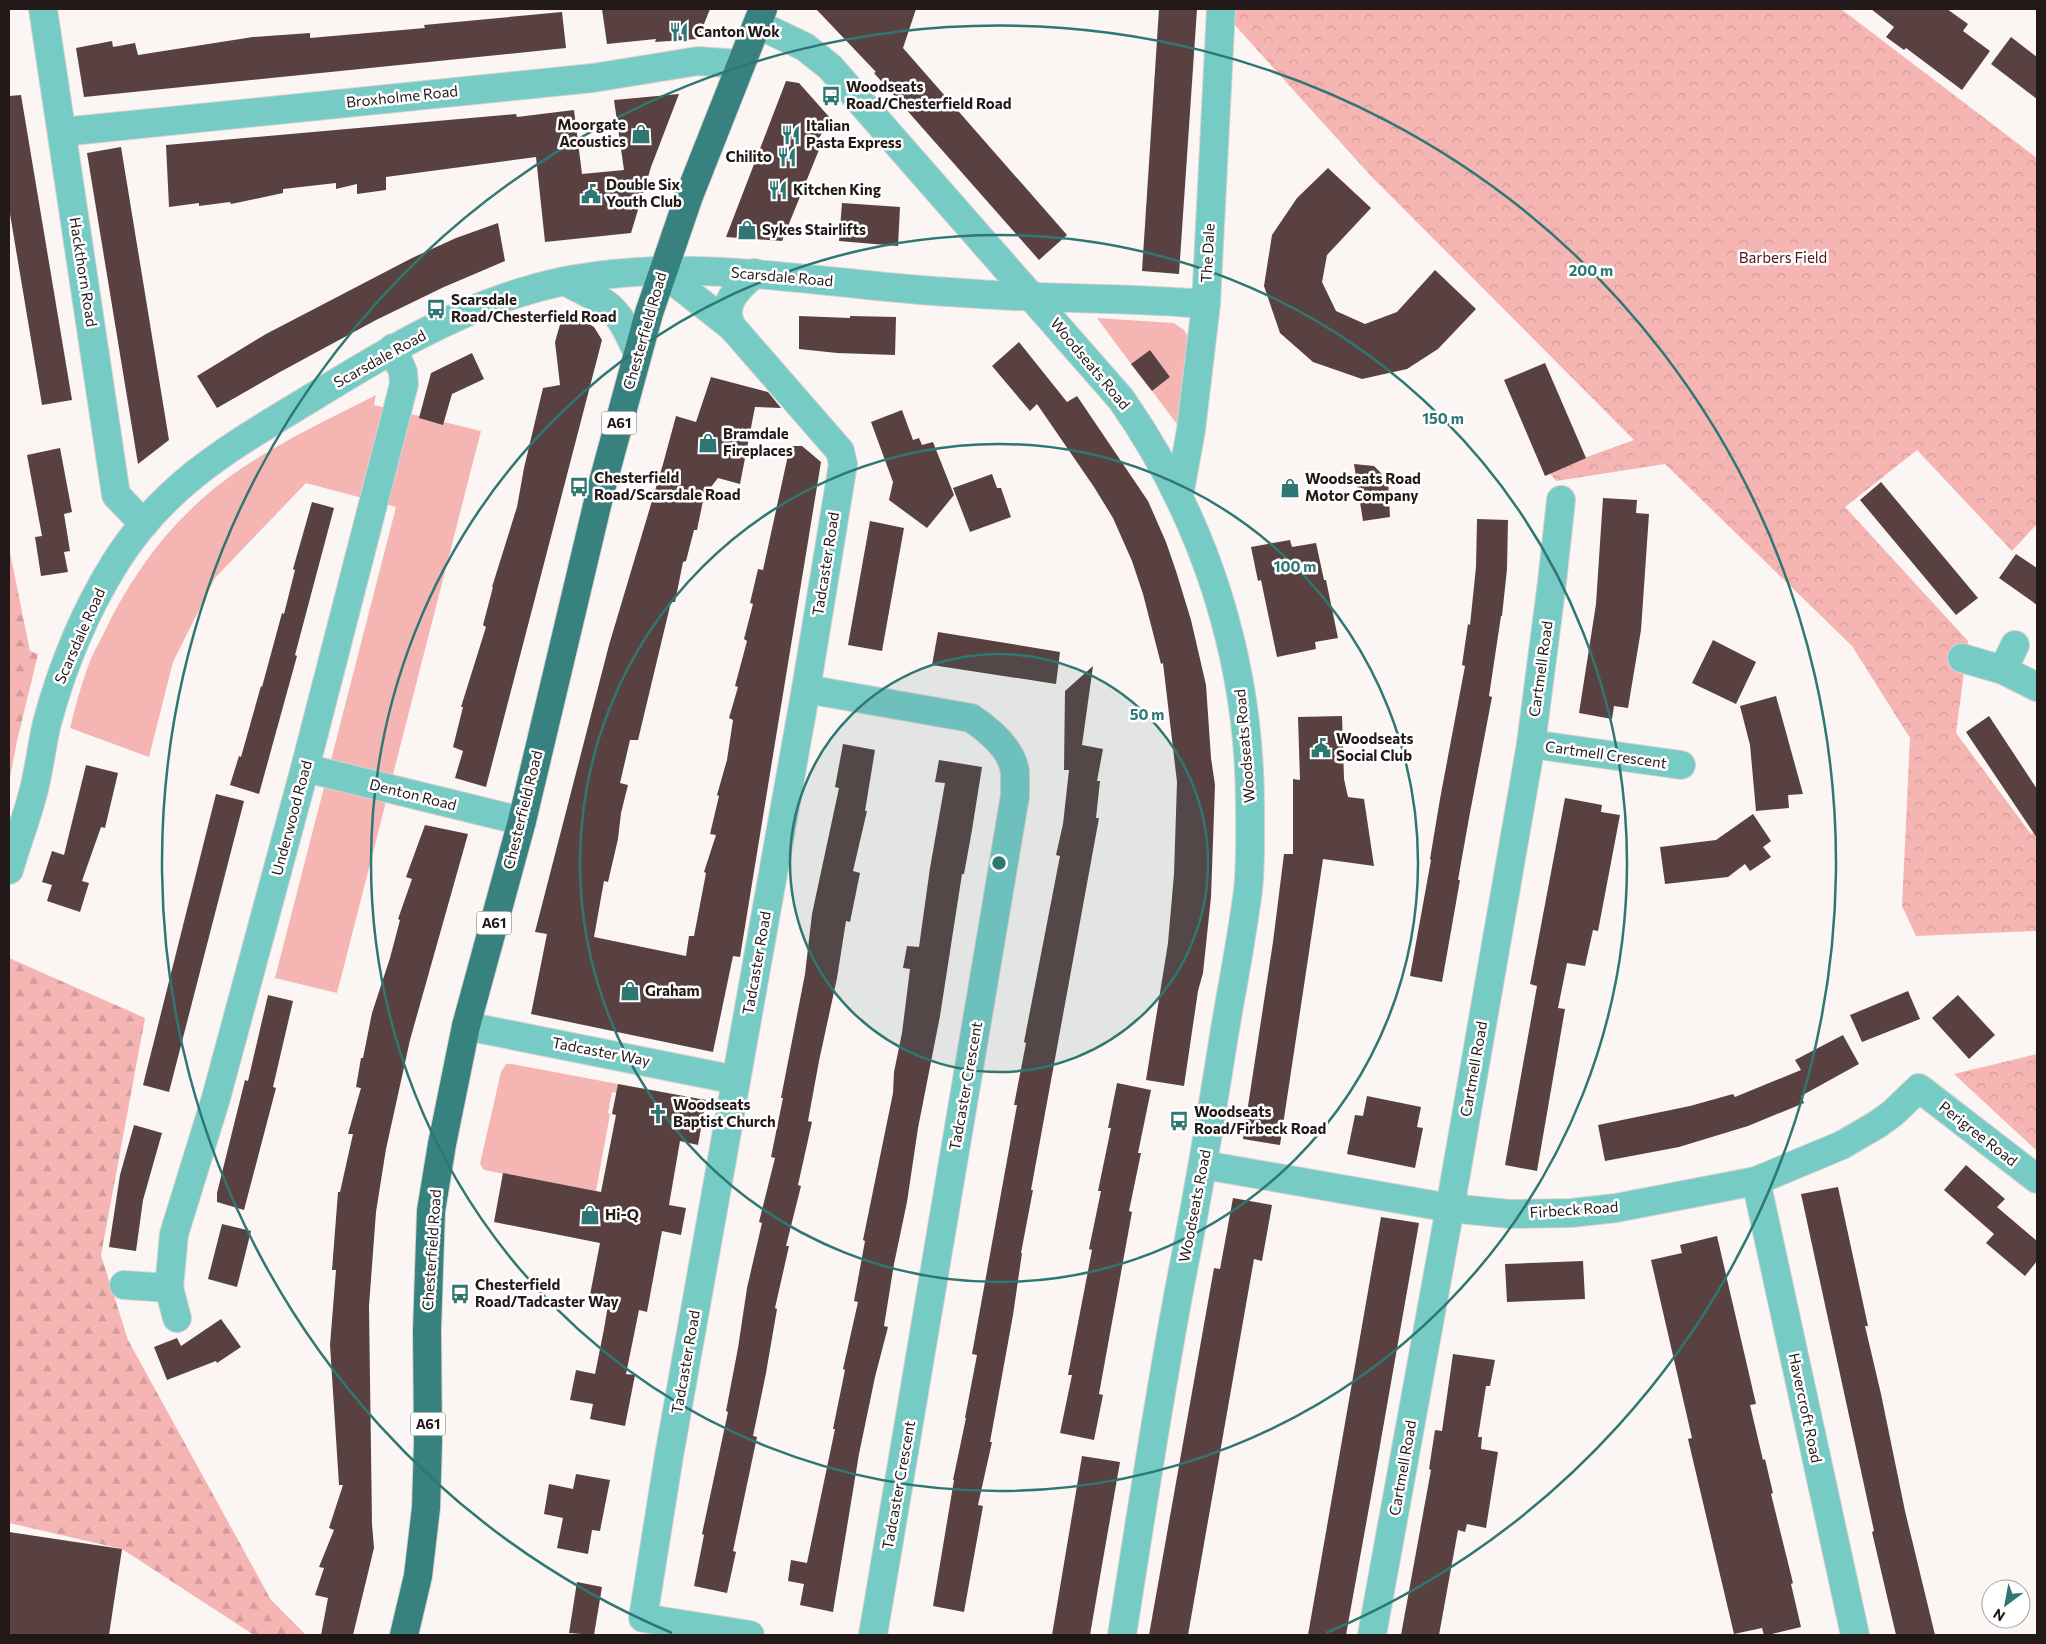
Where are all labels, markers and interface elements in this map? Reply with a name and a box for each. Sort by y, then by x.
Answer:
restaurant icon: Canton Wok [668,21,690,43]
place label: Canton Wok [694,22,780,40]
place label: Woodseats Road/Chesterfield Road [846,77,1011,112]
street label: Broxholme Road [345,81,459,111]
bus stop icon: Woodseats Road/Chesterfield Road [820,85,842,107]
place label: Moorgate Acoustics [557,115,626,150]
place label: Italian Pasta Express [806,116,902,151]
shop icon: Moorgate Acoustics [630,123,652,145]
restaurant icon: Italian Pasta Express [780,124,802,146]
restaurant icon: Chilito [776,146,798,168]
place label: Chilito [725,147,772,165]
place label: Double Six Youth Club [606,175,682,210]
restaurant icon: Kitchen King [767,179,789,201]
place label: Kitchen King [793,180,881,198]
public building icon: Double Six Youth Club [580,183,602,205]
street label: Hackthorn Road [66,216,102,328]
shop icon: Sykes Stairlifts [736,219,758,241]
place label: Sykes Stairlifts [762,220,866,238]
street label: The Dale [1196,223,1218,283]
park label: Barbers Field [1739,248,1827,266]
text: 200 m [1569,261,1613,279]
street label: Scarsdale Road [730,263,834,289]
street label: Chesterfield Road [619,270,669,392]
place label: Scarsdale Road/Chesterfield Road [451,290,616,325]
bus stop icon: Scarsdale Road/Chesterfield Road [425,298,447,320]
street label: Woodseats Road [1047,314,1134,413]
street label: Scarsdale Road [330,325,429,391]
text: 150 m [1422,409,1464,427]
road number: A61 [602,412,636,434]
place label: Bramdale Fireplaces [723,424,793,459]
shop icon: Bramdale Fireplaces [697,432,719,454]
place label: Chesterfield Road/Scarsdale Road [594,468,740,503]
place label: Woodseats Road Motor Company [1305,469,1421,504]
bus stop icon: Chesterfield Road/Scarsdale Road [568,476,590,498]
shop icon: Woodseats Road Motor Company [1279,477,1301,499]
street label: Tadcaster Road [808,511,842,617]
text: 100 m [1274,557,1316,575]
street label: Scarsdale Road [50,585,108,686]
street label: Cartmell Road [1524,620,1556,718]
street label: Woodseats Road [1230,688,1258,804]
text: 50 m [1130,705,1164,723]
place label: Woodseats Social Club [1336,729,1413,764]
public building icon: Woodseats Social Club [1310,737,1332,759]
street label: Cartmell Crescent [1544,737,1668,771]
street label: Chesterfield Road [499,749,545,871]
street label: Underwood Road [267,758,315,877]
street label: Denton Road [368,775,459,814]
centre of rings [990,854,1008,872]
street label: Tadcaster Road [738,910,774,1016]
road number: A61 [476,911,512,934]
shop icon: Graham [619,980,641,1002]
place label: Graham [645,981,700,999]
street label: Tadcaster Crescent [945,1020,985,1152]
street label: Cartmell Road [1456,1020,1490,1118]
street label: Tadcaster Way [551,1033,652,1069]
place label: Woodseats Baptist Church [673,1095,776,1130]
street label: Perigree Road [1936,1097,2021,1169]
place label: Woodseats Road/Firbeck Road [1194,1102,1326,1137]
church icon: Woodseats Baptist Church [647,1103,669,1125]
bus stop icon: Woodseats Road/Firbeck Road [1168,1110,1190,1132]
street label: Woodseats Road [1174,1148,1214,1264]
street label: Chesterfield Road [418,1189,444,1311]
street label: Firbeck Road [1529,1197,1619,1221]
shop icon: Hi-Q [579,1204,601,1226]
place label: Hi-Q [605,1205,639,1223]
place label: Chesterfield Road/Tadcaster Way [475,1275,619,1310]
bus stop icon: Chesterfield Road/Tadcaster Way [449,1283,471,1305]
street label: Tadcaster Road [667,1309,703,1415]
street label: Havercroft Road [1786,1351,1826,1464]
road number: A61 [410,1412,446,1436]
street label: Tadcaster Crescent [878,1419,918,1551]
street label: Cartmell Road [1385,1419,1419,1517]
north arrow [1981,1579,2031,1629]
text: N [1990,1605,2008,1625]

